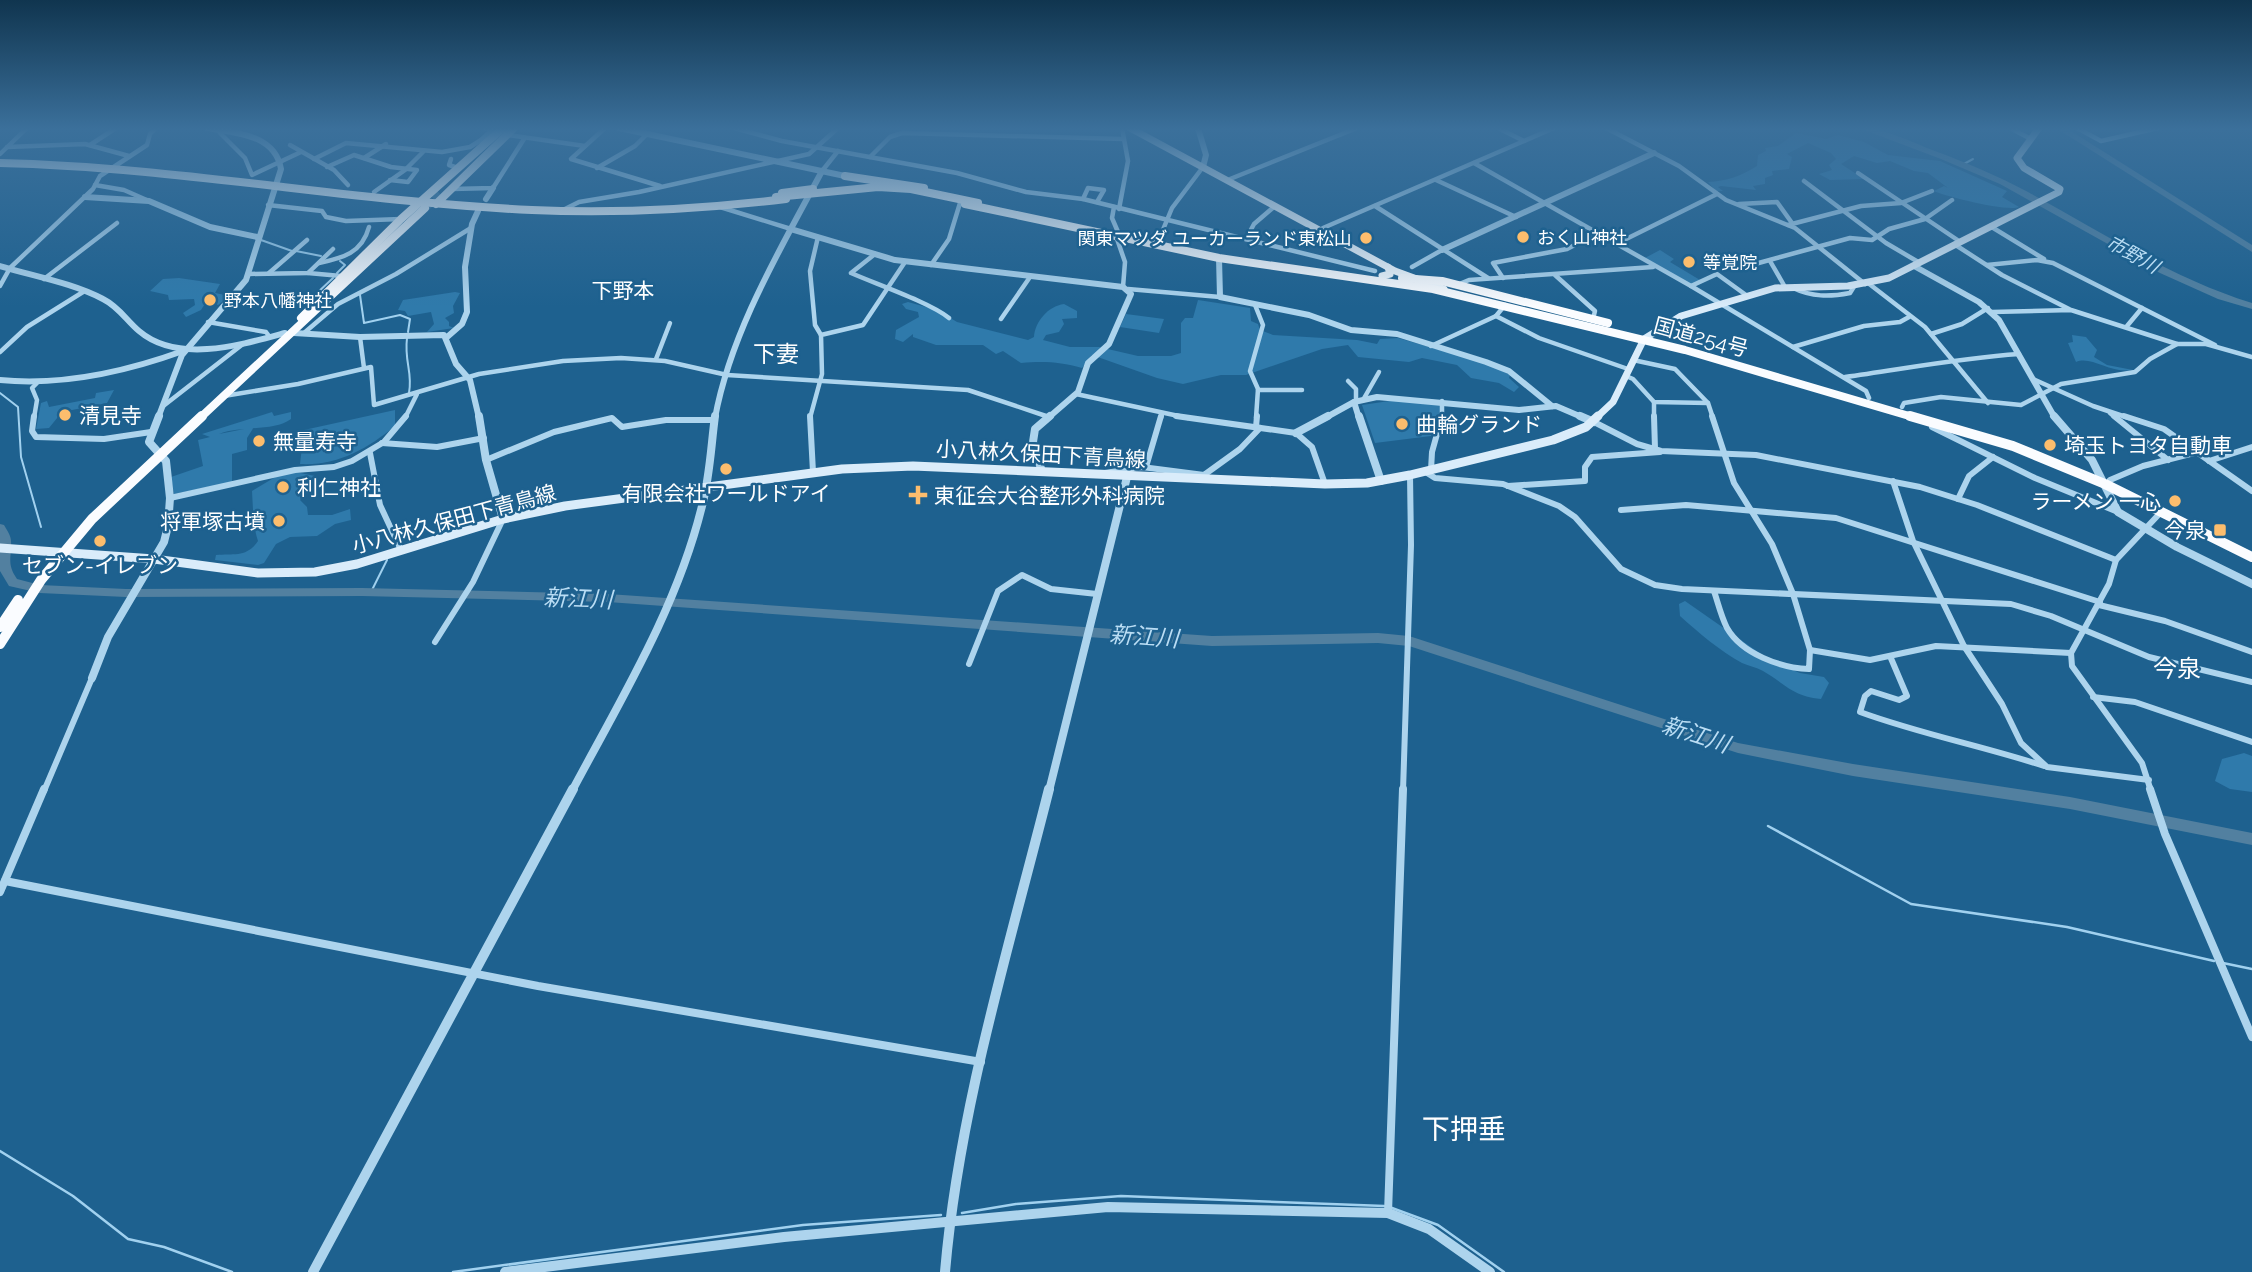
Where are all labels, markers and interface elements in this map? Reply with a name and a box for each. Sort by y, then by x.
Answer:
place label: おく山神社 [1537,227,1627,248]
place label: 関東マツダ ユーカーランド東松山 [1077,228,1352,249]
marker: おく山神社 [1515,229,1531,245]
marker: 関東マツダ ユーカーランド東松山 [1358,230,1374,246]
water label: 市野川 [2103,231,2165,278]
place label: 等覚院 [1703,252,1757,273]
marker: 等覚院 [1681,254,1697,270]
district label: 下野本 [592,278,655,303]
place label: 野本八幡神社 [224,290,332,311]
marker: 野本八幡神社 [202,292,218,308]
street label: 国道254号 [1651,312,1751,362]
district label: 下妻 [753,340,799,367]
place label: 清見寺 [79,403,142,428]
marker: 清見寺 [57,407,73,423]
place label: 曲輪グランド [1416,412,1542,437]
marker: 曲輪グランド [1394,416,1410,432]
place label: 無量寿寺 [273,429,357,454]
marker: 無量寿寺 [251,433,267,449]
place label: 埼玉トヨタ自動車 [2064,433,2232,458]
street label: 小八林久保田下青鳥線 [935,436,1147,472]
marker: 埼玉トヨタ自動車 [2042,437,2058,453]
marker: 有限会社ワールドアイ [718,461,734,477]
place label: 利仁神社 [297,475,381,500]
marker: 利仁神社 [275,479,291,495]
street label: 小八林久保田下青鳥線 [349,480,559,558]
place label: 有限会社ワールドアイ [622,481,830,506]
place label: 東征会大谷整形外科病院 [934,483,1165,508]
marker: 東征会大谷整形外科病院 [908,485,928,505]
place label: ラーメン 一心 [2030,489,2161,514]
marker: ラーメン 一心 [2167,493,2183,509]
place label: 将軍塚古墳 [160,509,265,534]
marker: 将軍塚古墳 [271,513,287,529]
place label: 今泉 [2164,518,2206,543]
marker: 今泉 [2212,522,2228,538]
marker: セブン-イレブン [92,533,108,549]
place label: セブン-イレブン [22,553,178,578]
water label: 新江川 [543,583,616,613]
water label: 新江川 [1109,620,1182,652]
district label: 今泉 [2153,654,2201,683]
water label: 新江川 [1659,710,1736,758]
district label: 下押垂 [1422,1113,1506,1146]

